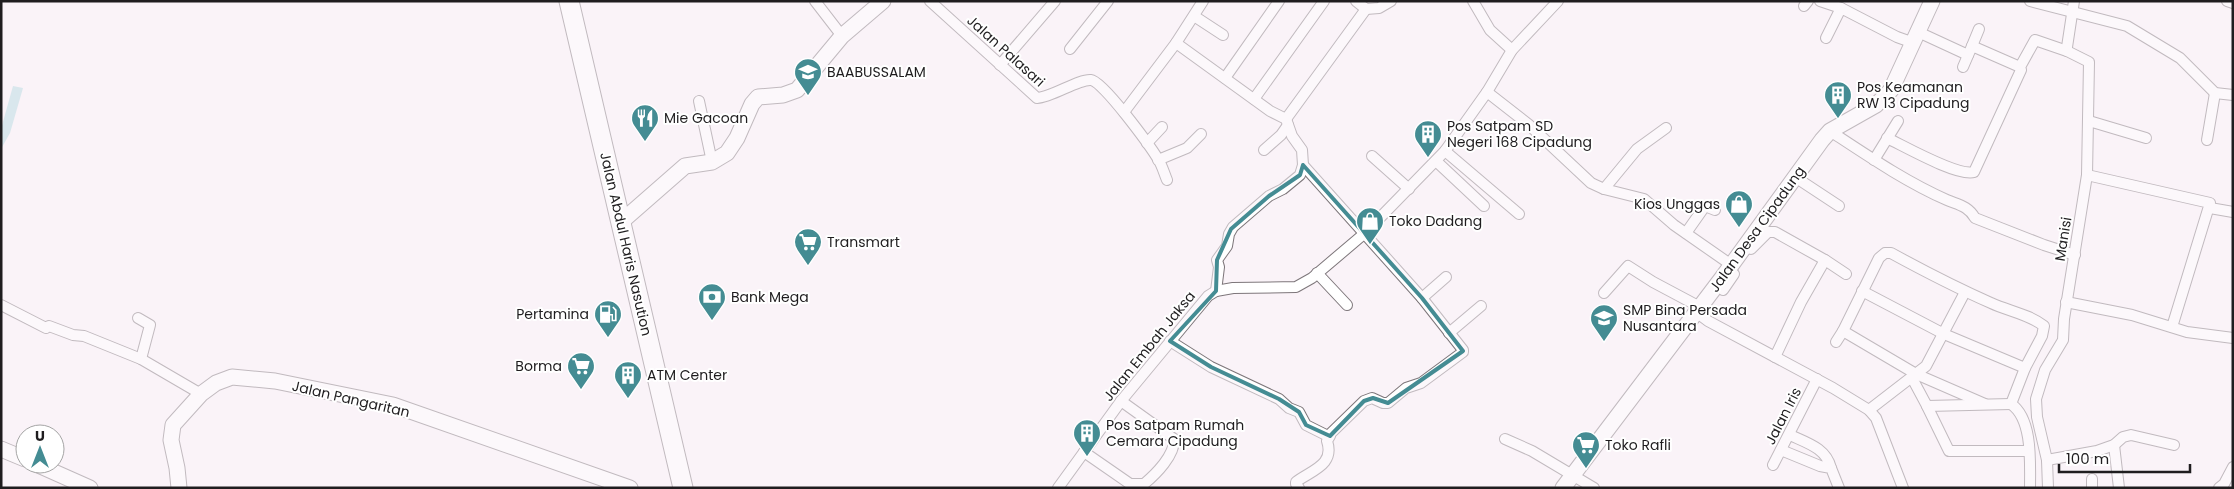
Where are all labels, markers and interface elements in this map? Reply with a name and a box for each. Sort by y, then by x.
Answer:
street label: Jalan Palasari [963,11,1049,91]
school or university icon: BAABUSSALAM [793,57,823,96]
place label: BAABUSSALAM [827,62,926,82]
place label: Pos Keamanan RW 13 Cipadung [1857,77,1969,113]
building icon: Pos Keamanan RW 13 Cipadung [1823,80,1853,119]
restaurant icon: Mie Gacoan [630,103,660,142]
place label: Mie Gacoan [664,108,748,128]
place label: Pos Satpam SD Negeri 168 Cipadung [1447,116,1592,152]
building icon: Pos Satpam SD Negeri 168 Cipadung [1413,119,1443,158]
street label: Jalan Abdul Haris Nasution [595,150,657,338]
street label: Jalan Desa Cipadung [1704,162,1810,296]
shop icon: Kios Unggas [1724,189,1754,228]
place label: Kios Unggas [1634,194,1720,214]
shop icon: Toko Dadang [1355,206,1385,245]
place label: Toko Dadang [1389,211,1482,231]
street label: Manisi [2050,215,2076,263]
supermarket icon: Transmart [793,227,823,266]
place label: Transmart [827,232,900,252]
bank icon: Bank Mega [697,282,727,321]
place label: Bank Mega [731,287,809,307]
street label: Jalan Embah Jaksa [1098,287,1200,405]
fuel station icon: Pertamina [593,299,623,338]
place label: SMP Bina Persada Nusantara [1623,300,1747,336]
school or university icon: SMP Bina Persada Nusantara [1589,303,1619,342]
place label: Pertamina [516,304,589,324]
supermarket icon: Borma [566,351,596,390]
place label: Borma [515,356,562,376]
building icon: ATM Center [613,360,643,399]
place label: ATM Center [647,365,727,385]
street label: Jalan Pangaritan [290,376,412,422]
street label: Jalan Iris [1760,384,1806,448]
place label: Pos Satpam Rumah Cemara Cipadung [1106,415,1244,451]
building icon: Pos Satpam Rumah Cemara Cipadung [1072,418,1102,457]
north arrow [15,424,65,474]
text: U [35,426,45,446]
supermarket icon: Toko Rafli [1571,430,1601,469]
place label: Toko Rafli [1605,435,1671,455]
scale bar [2059,442,2190,474]
text: 100 m [2066,448,2109,469]

